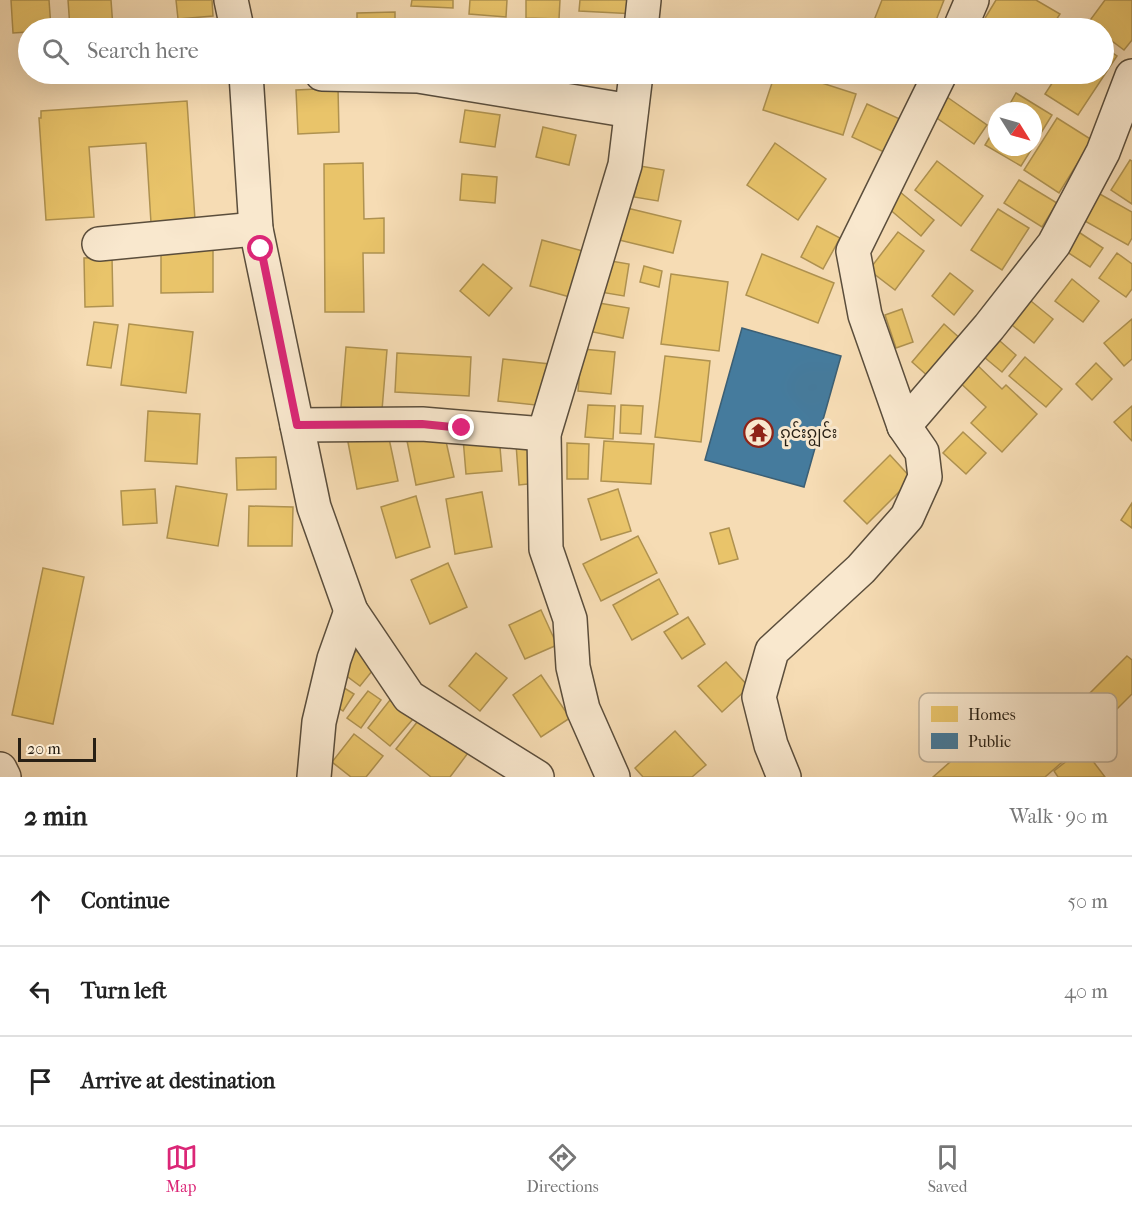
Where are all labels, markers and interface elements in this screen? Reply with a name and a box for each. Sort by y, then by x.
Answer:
search box [18,18,1114,84]
icon: search [39,35,72,68]
text: Search here [87,38,199,64]
north arrow [988,102,1042,156]
route start [247,235,273,261]
route end [448,414,474,440]
temple icon: ၵုင်းၵျွင်း [743,416,775,448]
place label: ၵုင်းၵျွင်း [780,421,837,448]
legend [919,693,1117,762]
text: Homes [968,705,1016,724]
text: Public [968,732,1011,751]
scale bar [18,735,96,762]
text: 20 m [27,739,61,758]
text: 2 min [24,801,87,832]
text: Walk · 90 m [1010,805,1108,828]
icon: ahead [24,885,57,918]
text: Continue [81,888,170,914]
text: 50 m [1067,890,1108,913]
icon: left [24,975,57,1008]
text: Turn left [81,978,167,1004]
text: 40 m [1064,980,1108,1003]
icon: arrive [24,1065,57,1098]
text: Arrive at destination [81,1068,275,1094]
tab: Map [165,1141,198,1196]
tab: Directions [527,1141,599,1196]
tab: Saved [928,1141,967,1196]

